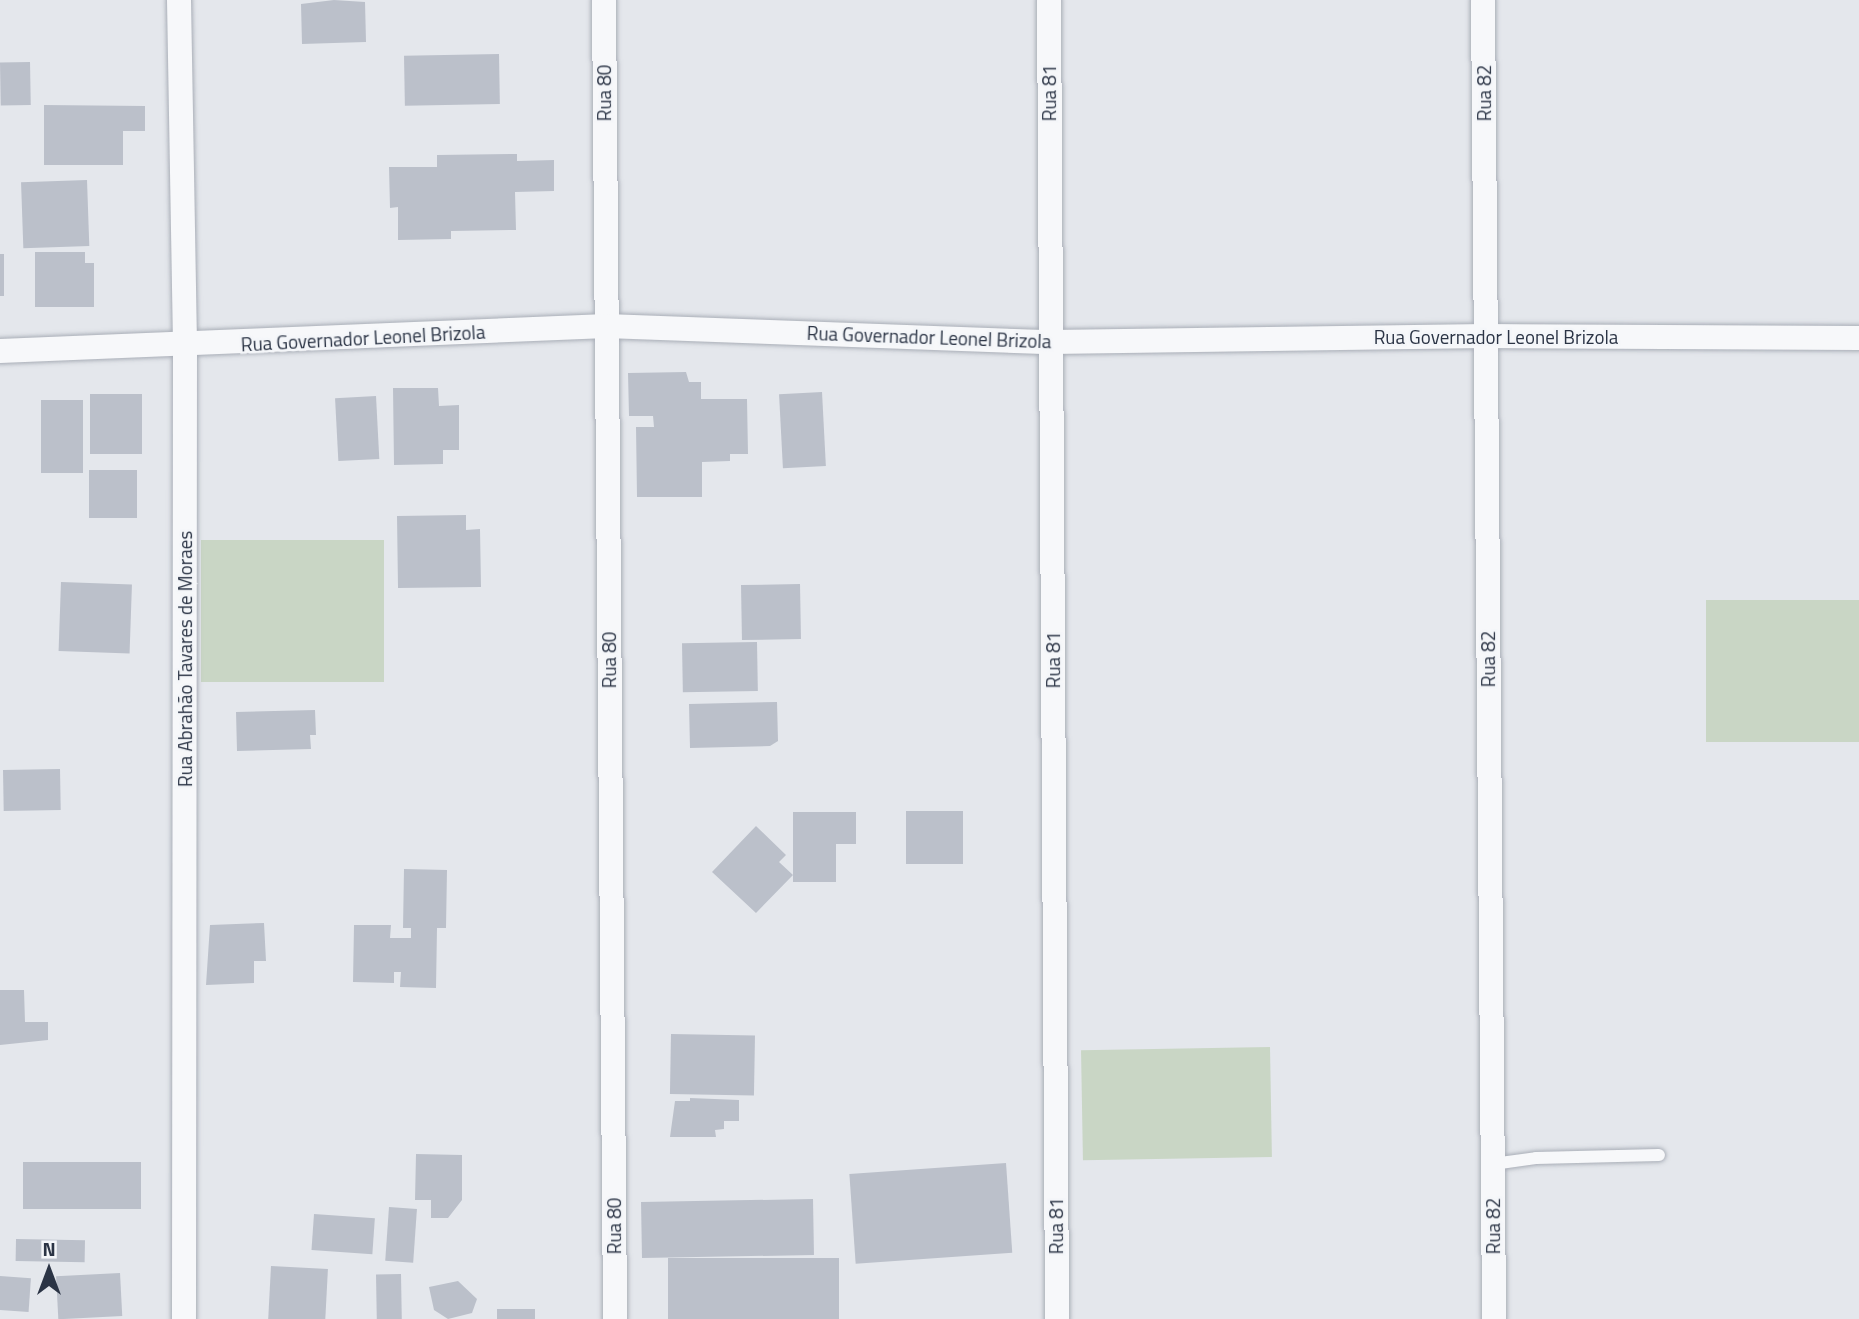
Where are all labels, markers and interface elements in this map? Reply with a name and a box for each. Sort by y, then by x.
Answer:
street label: Rua 80 [593,65,615,121]
street label: Rua 81 [1038,65,1060,121]
street label: Rua 82 [1473,65,1495,121]
street label: Rua Governador Leonel Brizola [240,320,486,356]
street label: Rua Governador Leonel Brizola [806,321,1052,353]
street label: Rua Governador Leonel Brizola [1374,326,1618,348]
street label: Rua Abrahão Tavares de Moraes [174,531,196,787]
street label: Rua 82 [1477,631,1499,687]
street label: Rua 80 [598,632,620,688]
street label: Rua 81 [1042,632,1064,688]
street label: Rua 80 [603,1198,625,1254]
street label: Rua 81 [1045,1198,1067,1254]
street label: Rua 82 [1482,1198,1504,1254]
text: N [42,1234,56,1263]
north arrow [14,1235,84,1305]

